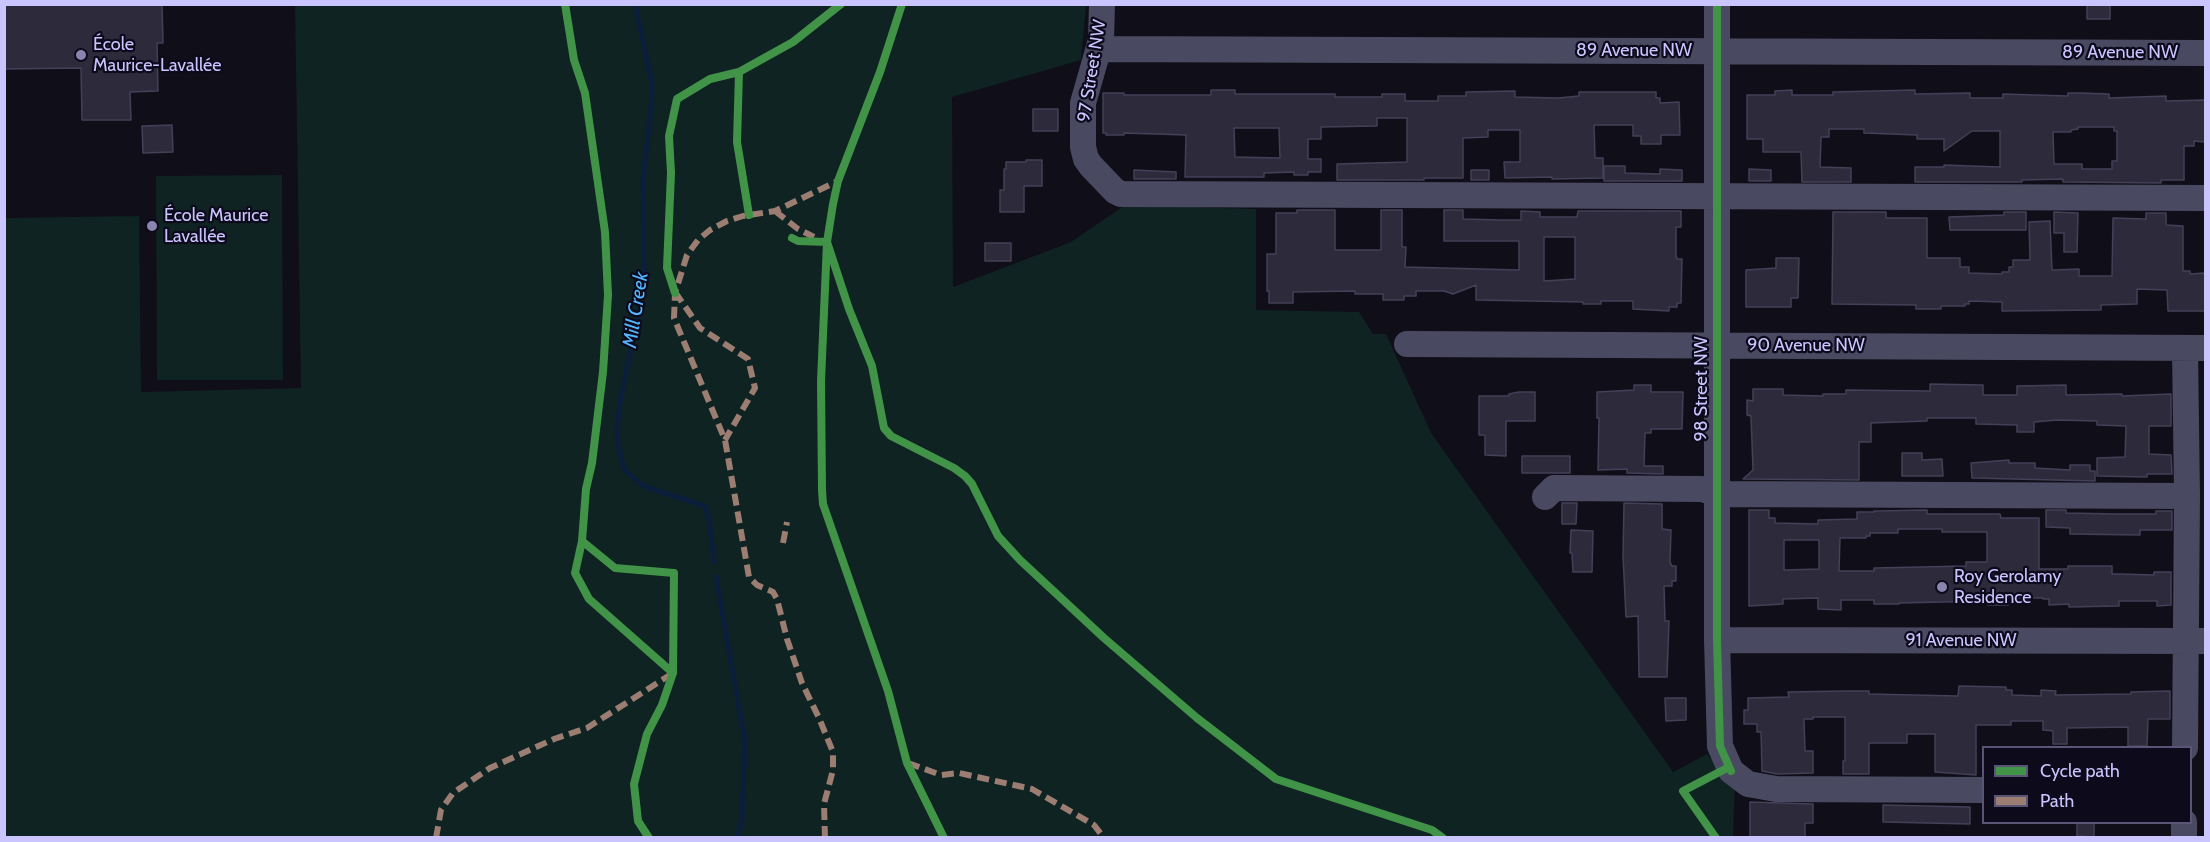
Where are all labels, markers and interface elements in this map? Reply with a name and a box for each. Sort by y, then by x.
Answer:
street label: 97 Street NW [1073,18,1111,124]
place label: École Maurice-Lavallée [93,34,222,76]
street label: 89 Avenue NW [1576,40,1692,62]
street label: 89 Avenue NW [2062,42,2178,64]
marker: École Maurice-Lavallée [74,48,88,62]
place label: École Maurice Lavallée [164,205,268,248]
marker: École Maurice Lavallée [145,219,159,233]
water label: Mill Creek [618,270,654,350]
street label: 90 Avenue NW [1747,335,1865,357]
street label: 98 Street NW [1691,336,1713,442]
place label: Roy Gerolamy Residence [1954,566,2061,608]
marker: Roy Gerolamy Residence [1935,580,1949,594]
street label: 91 Avenue NW [1906,630,2016,652]
legend [1982,746,2192,824]
text: Cycle path [2040,760,2120,782]
text: Path [2040,790,2074,812]

